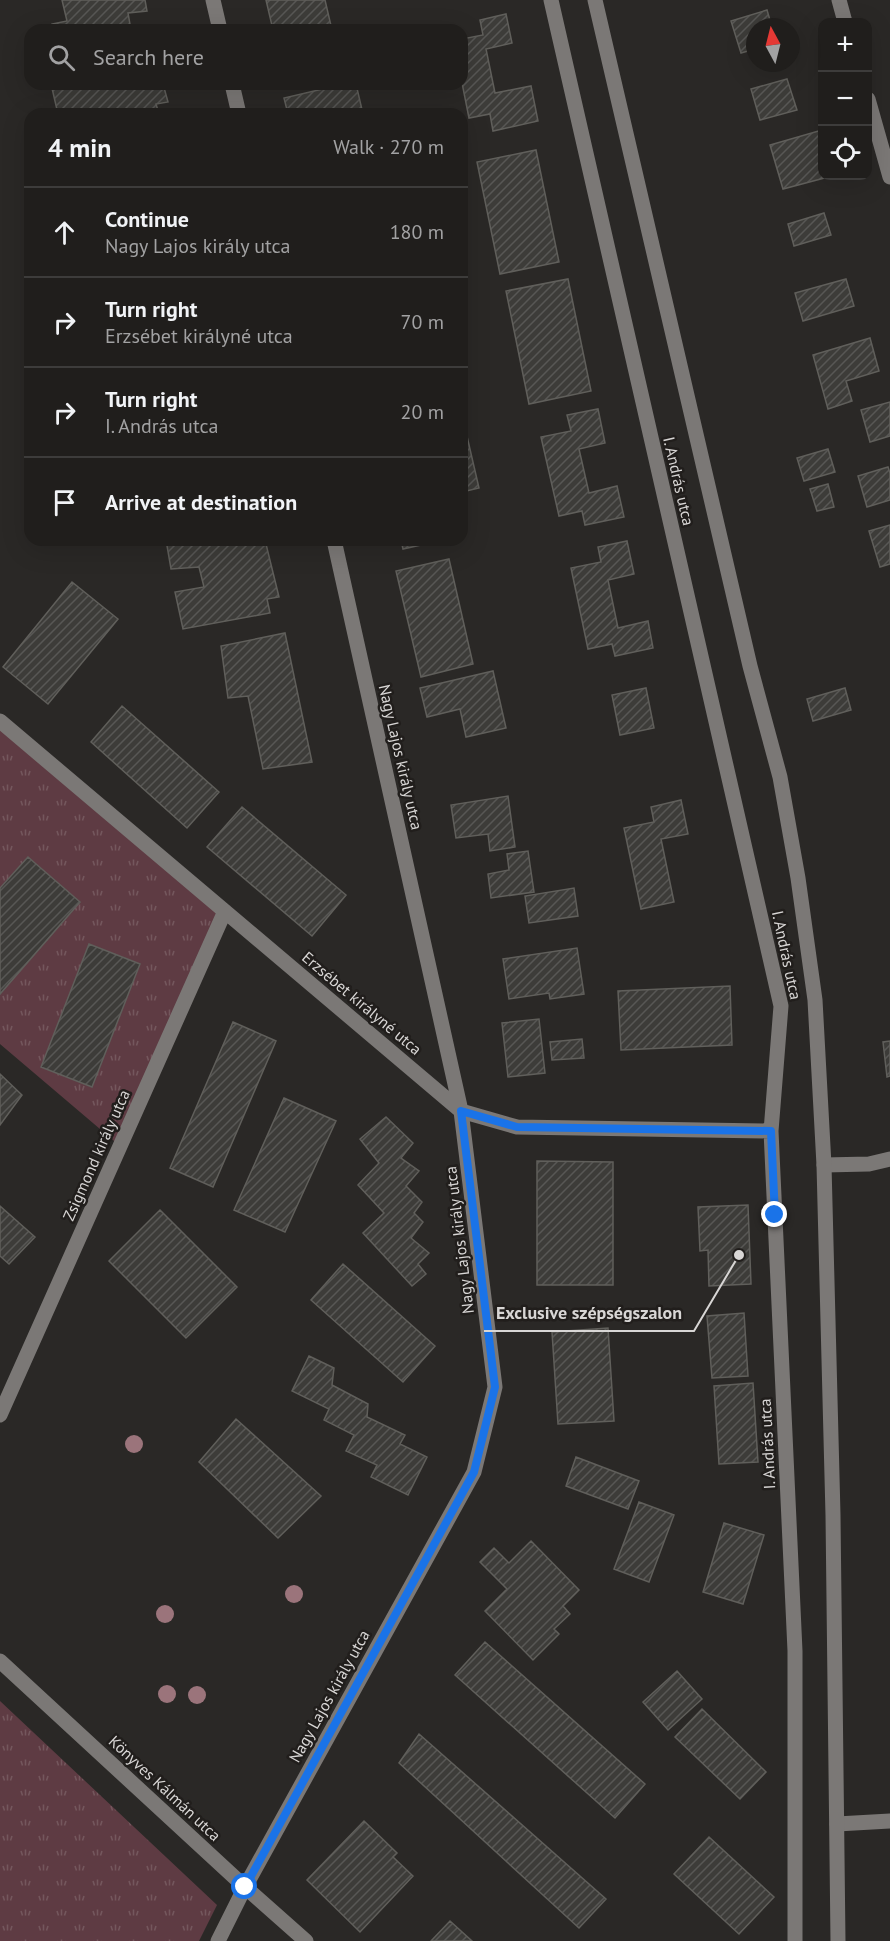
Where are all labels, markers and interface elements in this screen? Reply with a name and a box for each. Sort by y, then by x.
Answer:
north arrow [746,18,800,72]
map controls [818,18,872,180]
button: + [818,18,872,72]
search box [24,24,468,90]
icon: search [45,41,78,74]
text: Search here [93,43,204,71]
button: − [818,72,872,126]
button: locate [818,126,872,180]
text: 4 min [48,131,111,164]
text: Walk · 270 m [333,134,444,160]
text: Continue [105,205,189,233]
icon: ahead [48,216,81,249]
text: 180 m [390,219,444,245]
text: Nagy Lajos király utca [105,233,290,259]
text: Turn right [105,295,197,323]
icon: right [48,306,81,339]
text: 70 m [401,309,444,335]
text: Erzsébet királyné utca [105,323,293,349]
text: Turn right [105,385,197,413]
icon: right [48,396,81,429]
text: 20 m [401,399,444,425]
text: I. András utca [105,413,218,439]
street label: I. András utca [659,435,699,527]
icon: arrive [48,486,81,519]
text: Arrive at destination [105,488,297,516]
street label: Nagy Lajos király utca [375,682,427,832]
street label: I. András utca [768,909,806,1001]
street label: Erzsébet királyné utca [298,947,426,1059]
street label: Zsigmond király utca [58,1086,134,1224]
street label: Nagy Lajos király utca [440,1165,478,1315]
route end [761,1201,787,1227]
callout: Exclusive szépségszalon [484,1295,694,1331]
text: Exclusive szépségszalon [496,1301,682,1324]
street label: I. András utca [755,1398,779,1490]
street label: Nagy Lajos király utca [284,1626,374,1766]
street label: Könyves Kálmán utca [105,1731,225,1845]
route start [231,1873,257,1899]

